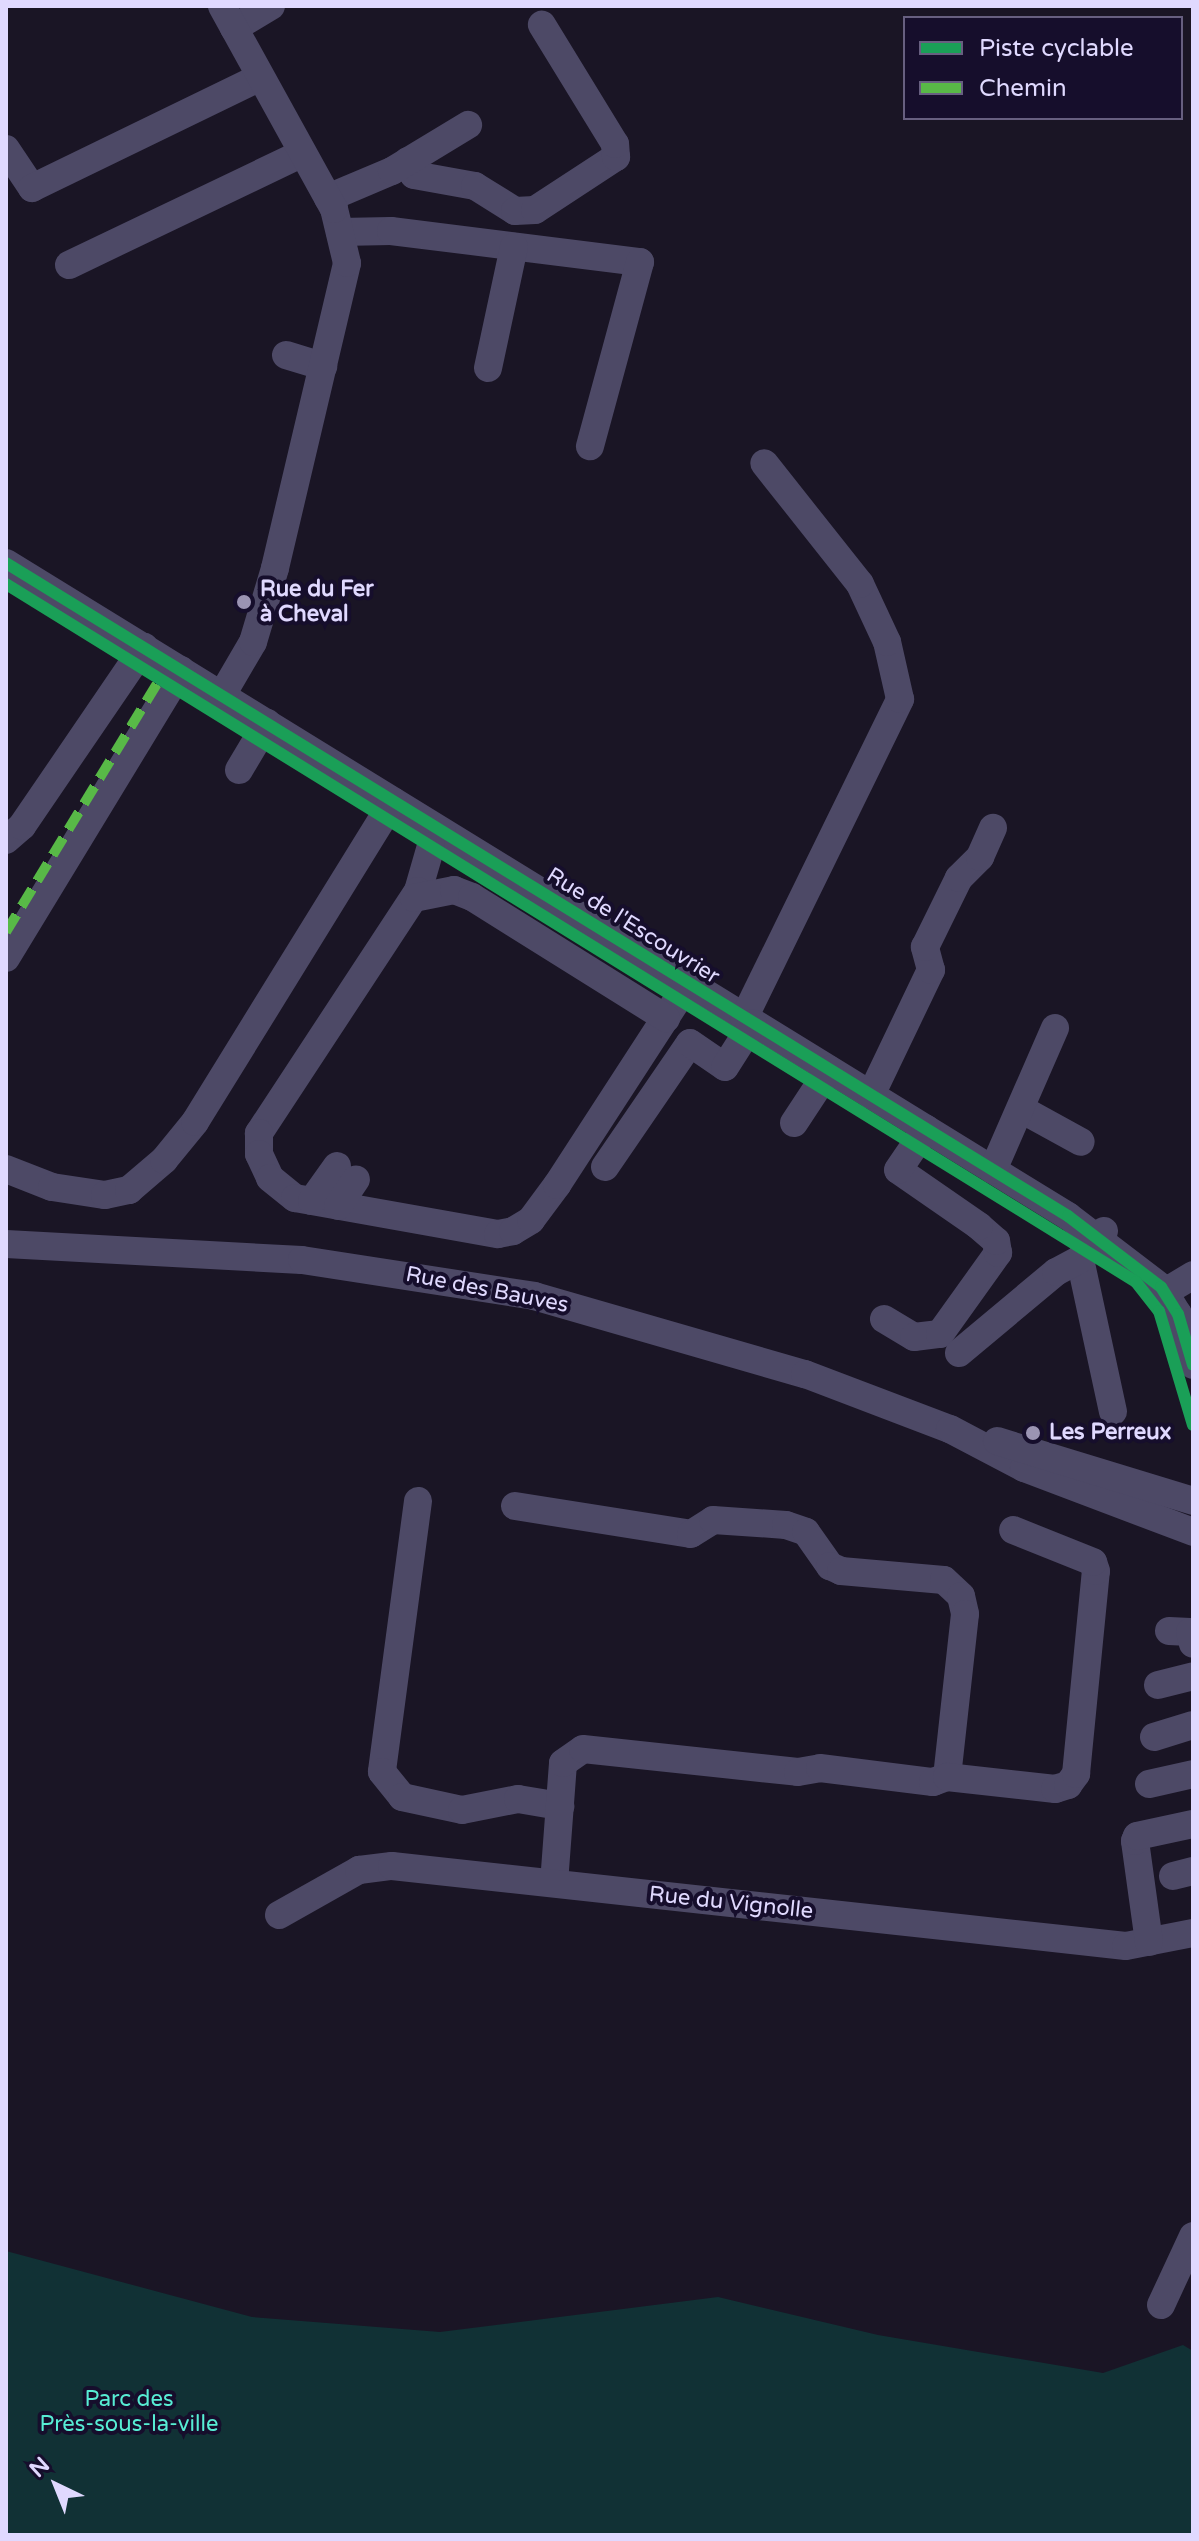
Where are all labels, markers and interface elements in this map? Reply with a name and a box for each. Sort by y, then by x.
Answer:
legend [903,16,1183,120]
text: Piste cyclable [979,34,1134,63]
text: Chemin [979,74,1067,103]
place label: Rue du Fer à Cheval [260,576,374,628]
marker: Rue du Fer à Cheval [235,593,253,611]
street label: Rue de l'Escouvrier [542,862,724,990]
street label: Rue des Bauves [403,1261,571,1319]
place label: Les Perreux [1049,1420,1171,1446]
marker: Les Perreux [1024,1424,1042,1442]
street label: Rue du Vignolle [648,1881,814,1925]
park label: Parc des Près-sous-la-ville [40,2386,218,2438]
north arrow [16,2445,96,2525]
text: N [24,2452,55,2483]

